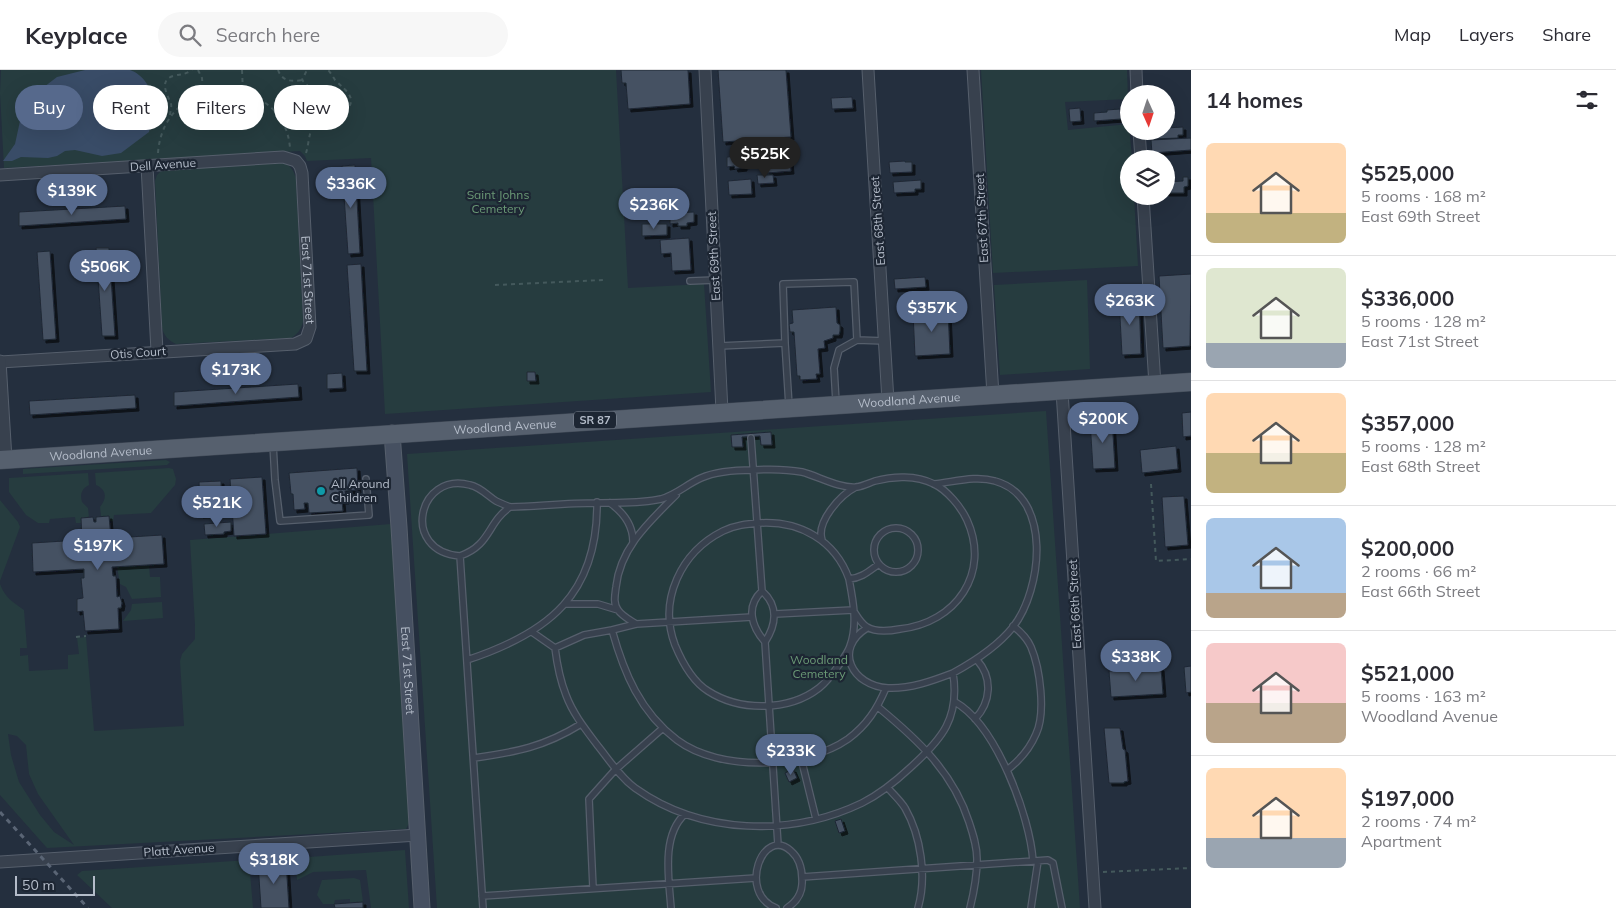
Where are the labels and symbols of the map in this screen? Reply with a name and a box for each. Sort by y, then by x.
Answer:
north arrow [1120,85,1175,140]
pin: $525K [730,136,800,179]
street label: Dell Avenue [129,155,196,174]
pin: $336K [316,166,386,209]
street label: East 67th Street [972,173,991,263]
pin: $139K [37,174,107,216]
street label: East 68th Street [867,176,888,266]
park label: Saint Johns Cemetery [467,187,529,216]
pin: $236K [619,188,689,230]
street label: East 69th Street [704,211,723,301]
street label: East 71st Street [298,235,318,324]
pin: $506K [70,250,140,292]
pin: $263K [1095,284,1165,326]
pin: $357K [897,290,967,333]
street label: Otis Court [110,343,166,362]
pin: $173K [201,352,271,395]
street label: Woodland Avenue [857,389,961,411]
pin: $200K [1068,402,1138,444]
road number: SR 87 [574,412,616,428]
street label: Woodland Avenue [453,416,557,437]
street label: Woodland Avenue [49,442,153,464]
place label: All Around Children [331,476,390,505]
marker: All Around Children [315,485,327,497]
pin: $521K [182,486,252,528]
pin: $197K [63,528,133,571]
street label: East 66th Street [1065,559,1084,649]
street label: East 71st Street [398,626,418,715]
pin: $338K [1101,640,1171,682]
park label: Woodland Cemetery [790,652,848,681]
pin: $233K [756,734,826,776]
street label: Platt Avenue [143,840,215,859]
pin: $318K [239,842,309,885]
scale bar [15,873,95,896]

